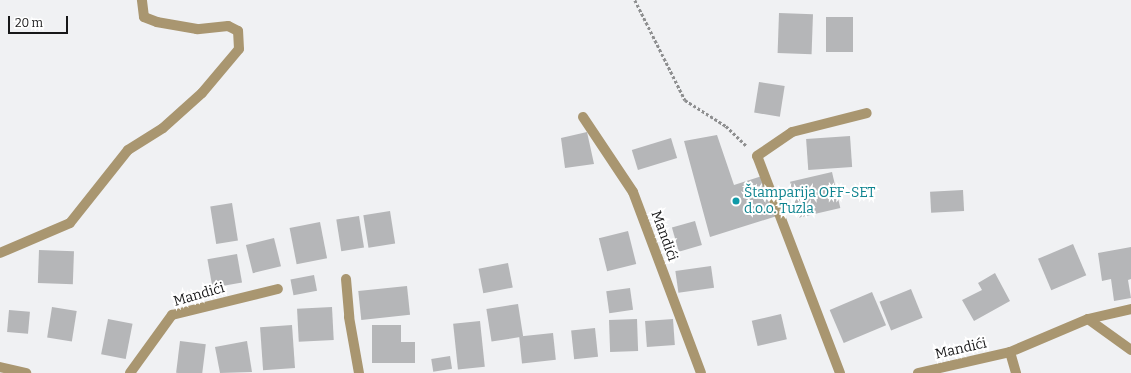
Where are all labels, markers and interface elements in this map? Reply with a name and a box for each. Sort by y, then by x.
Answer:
scale bar [10,8,70,34]
text: 20 m [15,16,43,30]
place label: Štamparija OFF-SET d.o.o. Tuzla [744,185,875,218]
marker: Štamparija OFF-SET d.o.o. Tuzla [731,196,741,206]
street label: Mandići [647,209,681,263]
street label: Mandići [171,280,227,310]
street label: Mandići [934,335,988,363]

